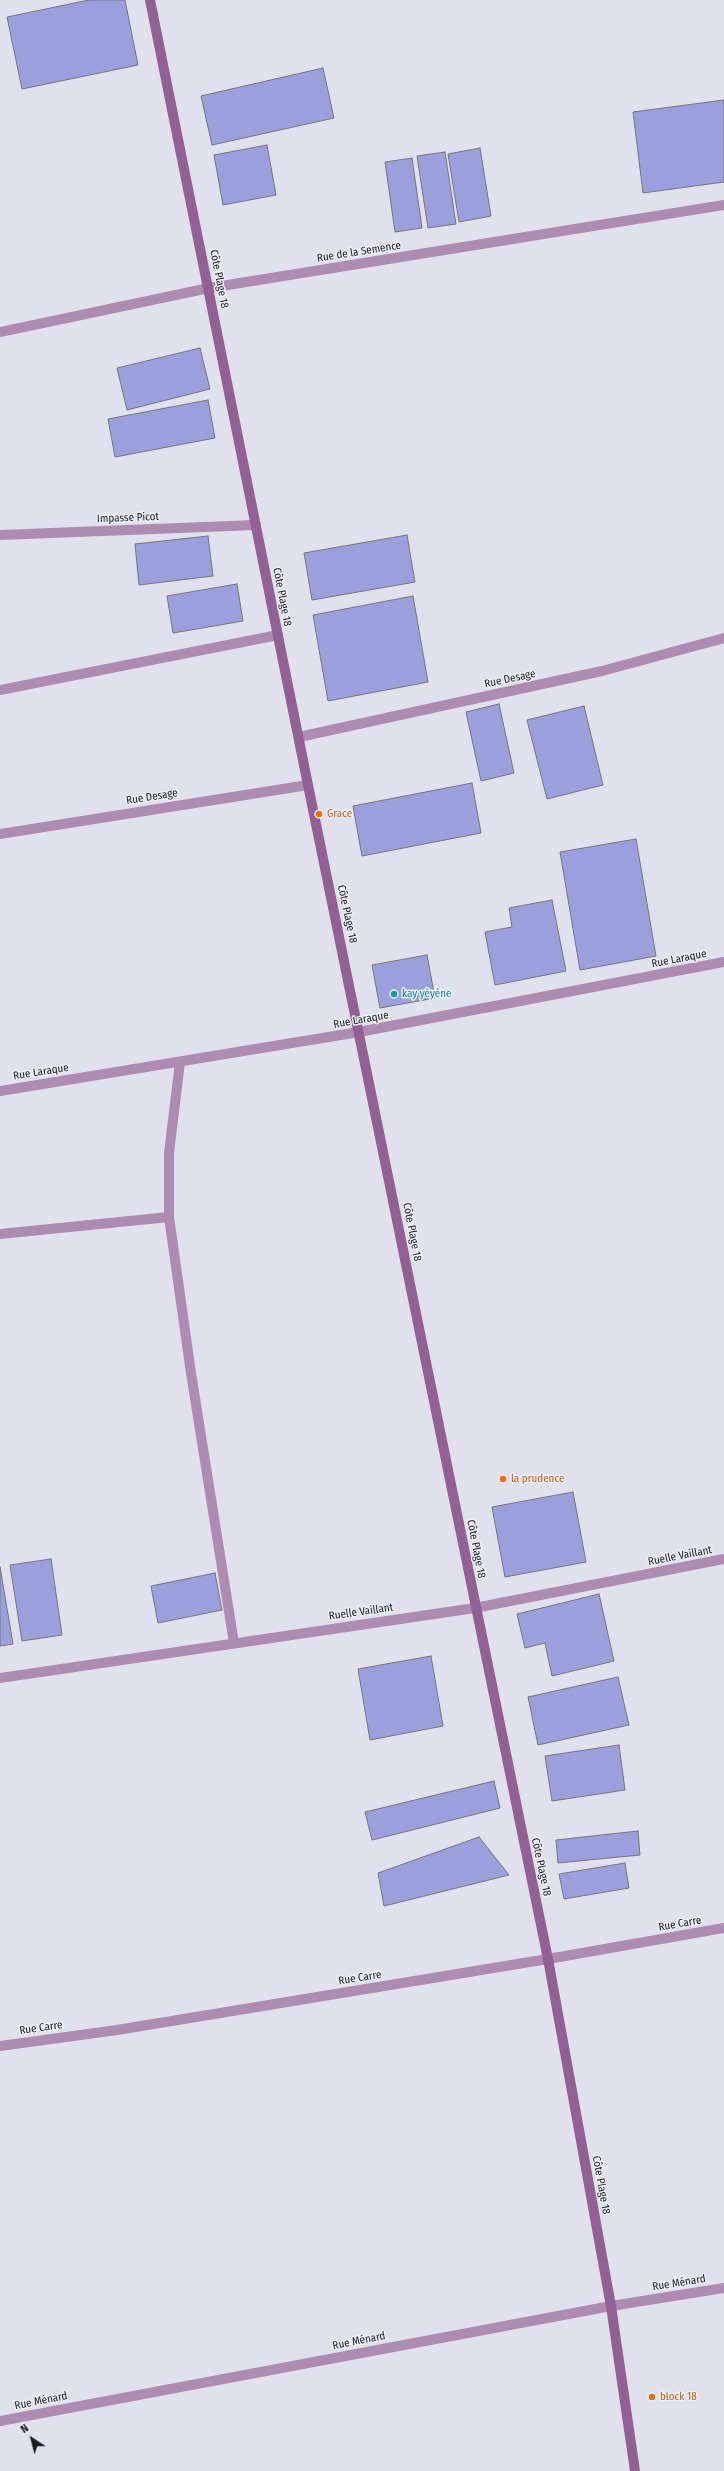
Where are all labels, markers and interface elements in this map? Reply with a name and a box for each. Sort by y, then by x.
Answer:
street label: Rue de la Semence [316,239,402,265]
street label: Côte Plage 18 [207,249,231,309]
street label: Impasse Picot [97,510,159,526]
street label: Côte Plage 18 [270,567,294,627]
street label: Rue Desage [483,667,537,691]
street label: Rue Desage [125,786,179,808]
place label: Grace [327,807,352,821]
marker: Grace [314,809,324,819]
street label: Côte Plage 18 [334,884,360,944]
street label: Rue Laraque [650,947,708,971]
place label: kay yèyène [402,987,451,1001]
marker: kay yèyène [389,989,399,999]
street label: Rue Laraque [332,1009,390,1031]
street label: Rue Laraque [12,1061,70,1083]
street label: Côte Plage 18 [400,1202,424,1262]
place label: la prudence [511,1472,564,1486]
marker: la prudence [498,1474,508,1484]
street label: Côte Plage 18 [464,1519,488,1579]
street label: Ruelle Vaillant [647,1543,713,1569]
street label: Ruelle Vaillant [328,1601,394,1623]
street label: Côte Plage 18 [528,1837,554,1897]
street label: Rue Carre [657,1914,703,1934]
street label: Rue Carre [338,1968,382,1988]
street label: Rue Carre [19,2018,63,2038]
street label: Côte Plage 18 [589,2155,613,2215]
street label: Rue Ménard [651,2272,707,2294]
street label: Rue Ménard [331,2329,387,2353]
street label: Rue Ménard [13,2389,69,2413]
place label: block 18 [660,2390,697,2404]
marker: block 18 [647,2392,657,2402]
north arrow [12,2419,52,2459]
text: N [18,2422,31,2436]

